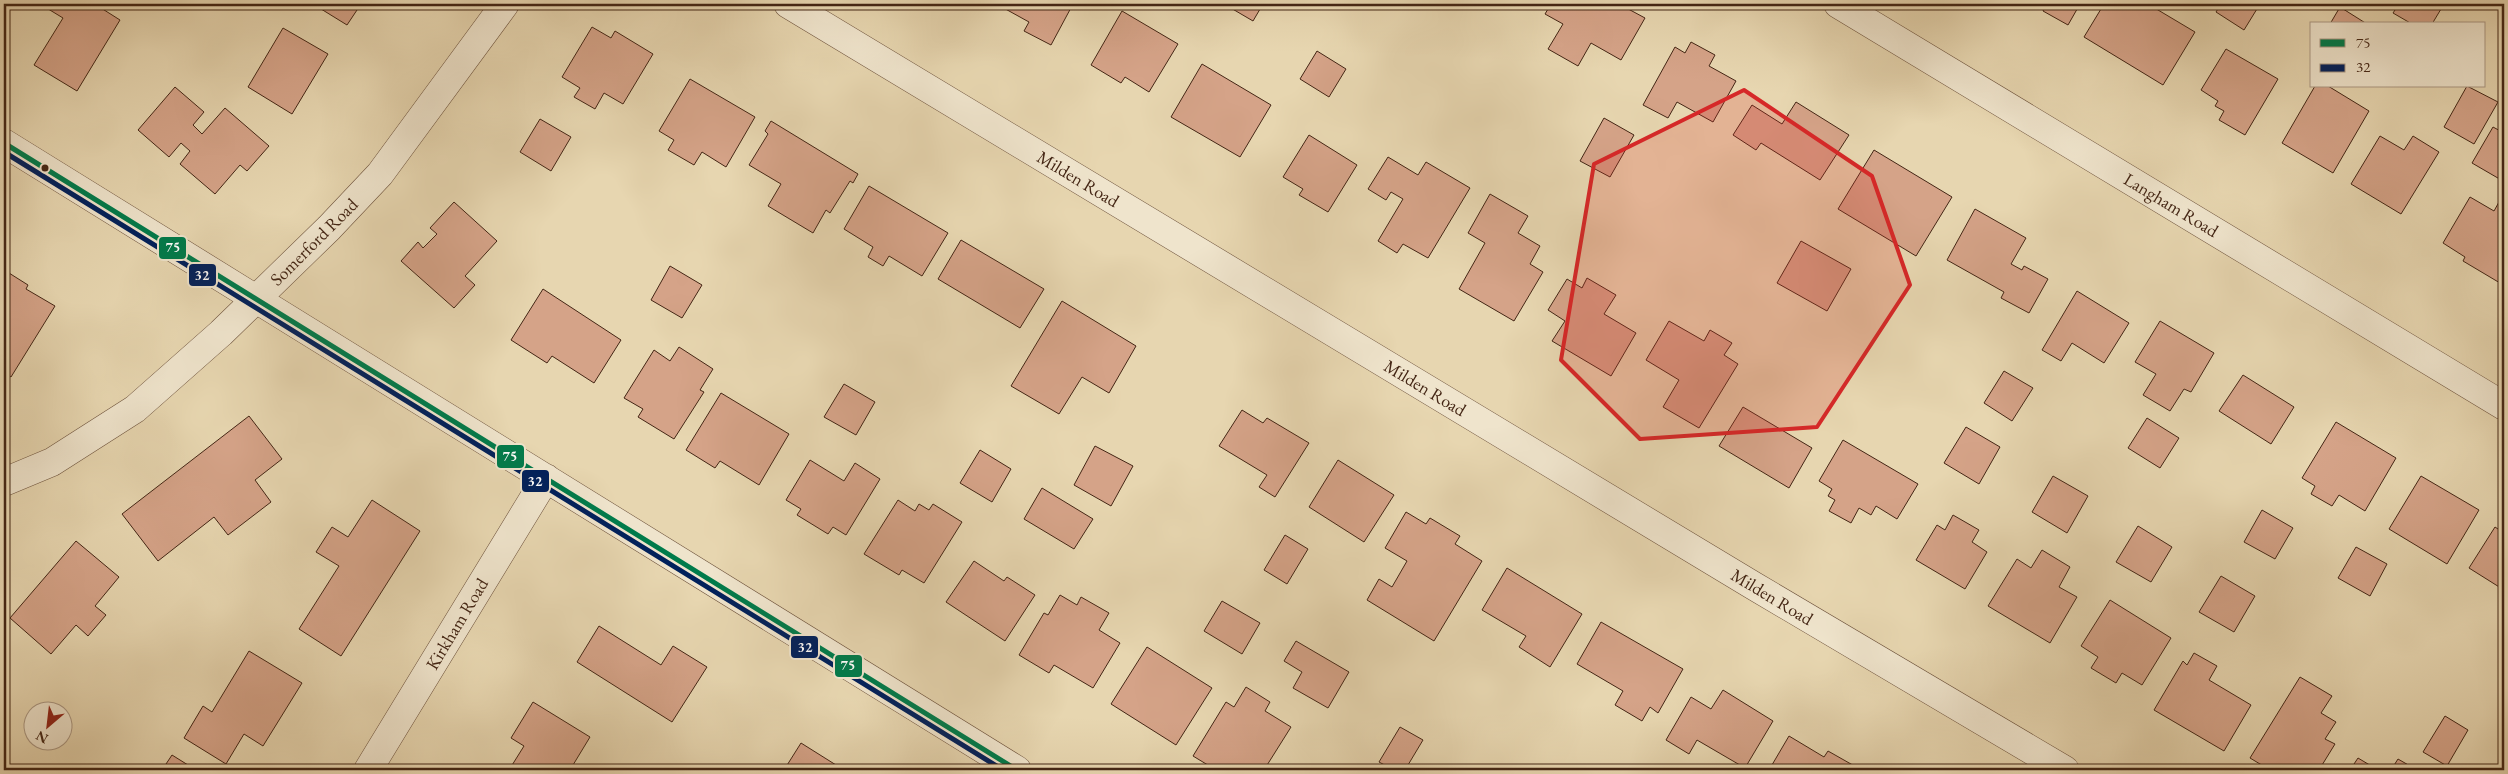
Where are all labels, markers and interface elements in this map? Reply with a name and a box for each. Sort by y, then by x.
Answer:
legend [2310,22,2486,88]
text: 75 [2356,33,2370,52]
text: 32 [2356,57,2371,76]
street label: Milden Road [1033,145,1124,213]
unlabelled marker [40,163,50,173]
street label: Langham Road [2120,167,2224,242]
street label: Somerford Road [265,192,363,290]
line badge: 75 [158,236,187,260]
text: 75 [166,238,180,256]
line badge: 32 [188,263,217,287]
text: 32 [195,266,210,284]
street label: Milden Road [1380,354,1471,422]
line badge: 75 [496,444,525,469]
text: 75 [503,447,517,465]
line badge: 32 [521,469,550,493]
text: 32 [528,472,543,490]
street label: Milden Road [1727,563,1818,631]
street label: Kirkham Road [420,573,493,674]
line badge: 32 [790,635,819,659]
text: 32 [798,638,813,656]
line badge: 75 [834,654,863,678]
text: 75 [841,656,855,674]
north arrow [22,702,72,752]
text: N [32,727,51,748]

